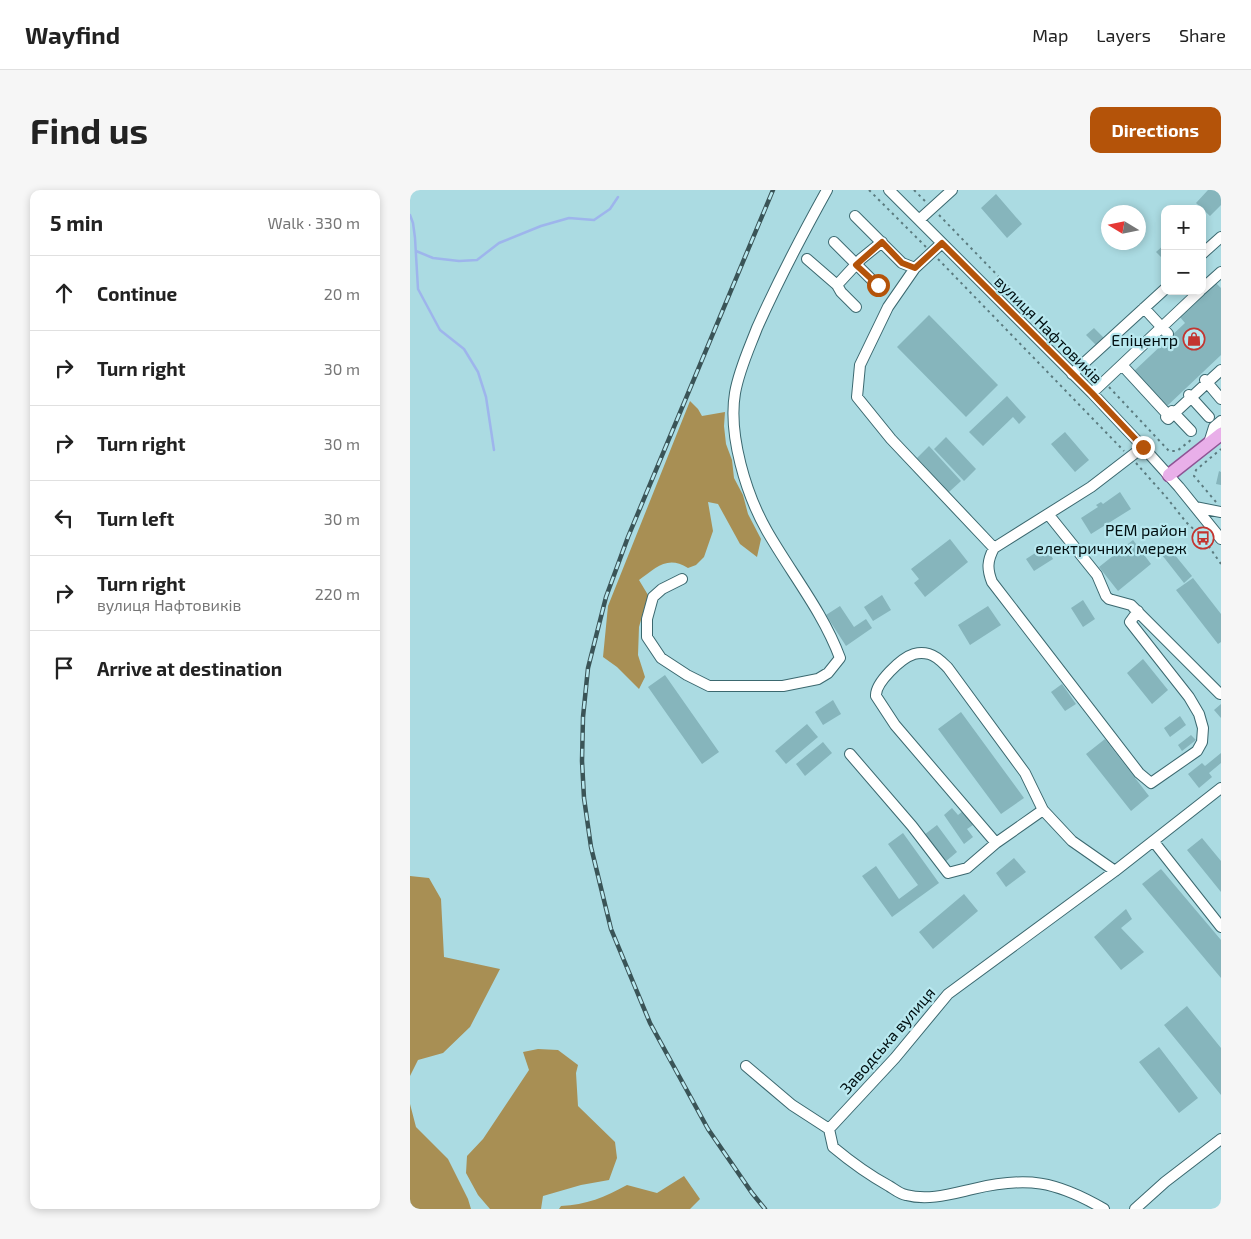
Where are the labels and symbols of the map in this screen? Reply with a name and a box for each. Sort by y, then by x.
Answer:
north arrow [1101,205,1146,250]
street label: вулиця Нафтовиків [990,271,1107,388]
route start [867,274,890,297]
shop icon: Епіцентр [1182,327,1206,351]
place label: Епіцентр [1111,330,1178,349]
route end [1132,436,1155,459]
place label: РЕМ район електричних мереж [1035,520,1187,557]
bus stop icon: РЕМ район електричних мереж [1191,526,1215,550]
street label: Заводська вулиця [835,983,939,1098]

